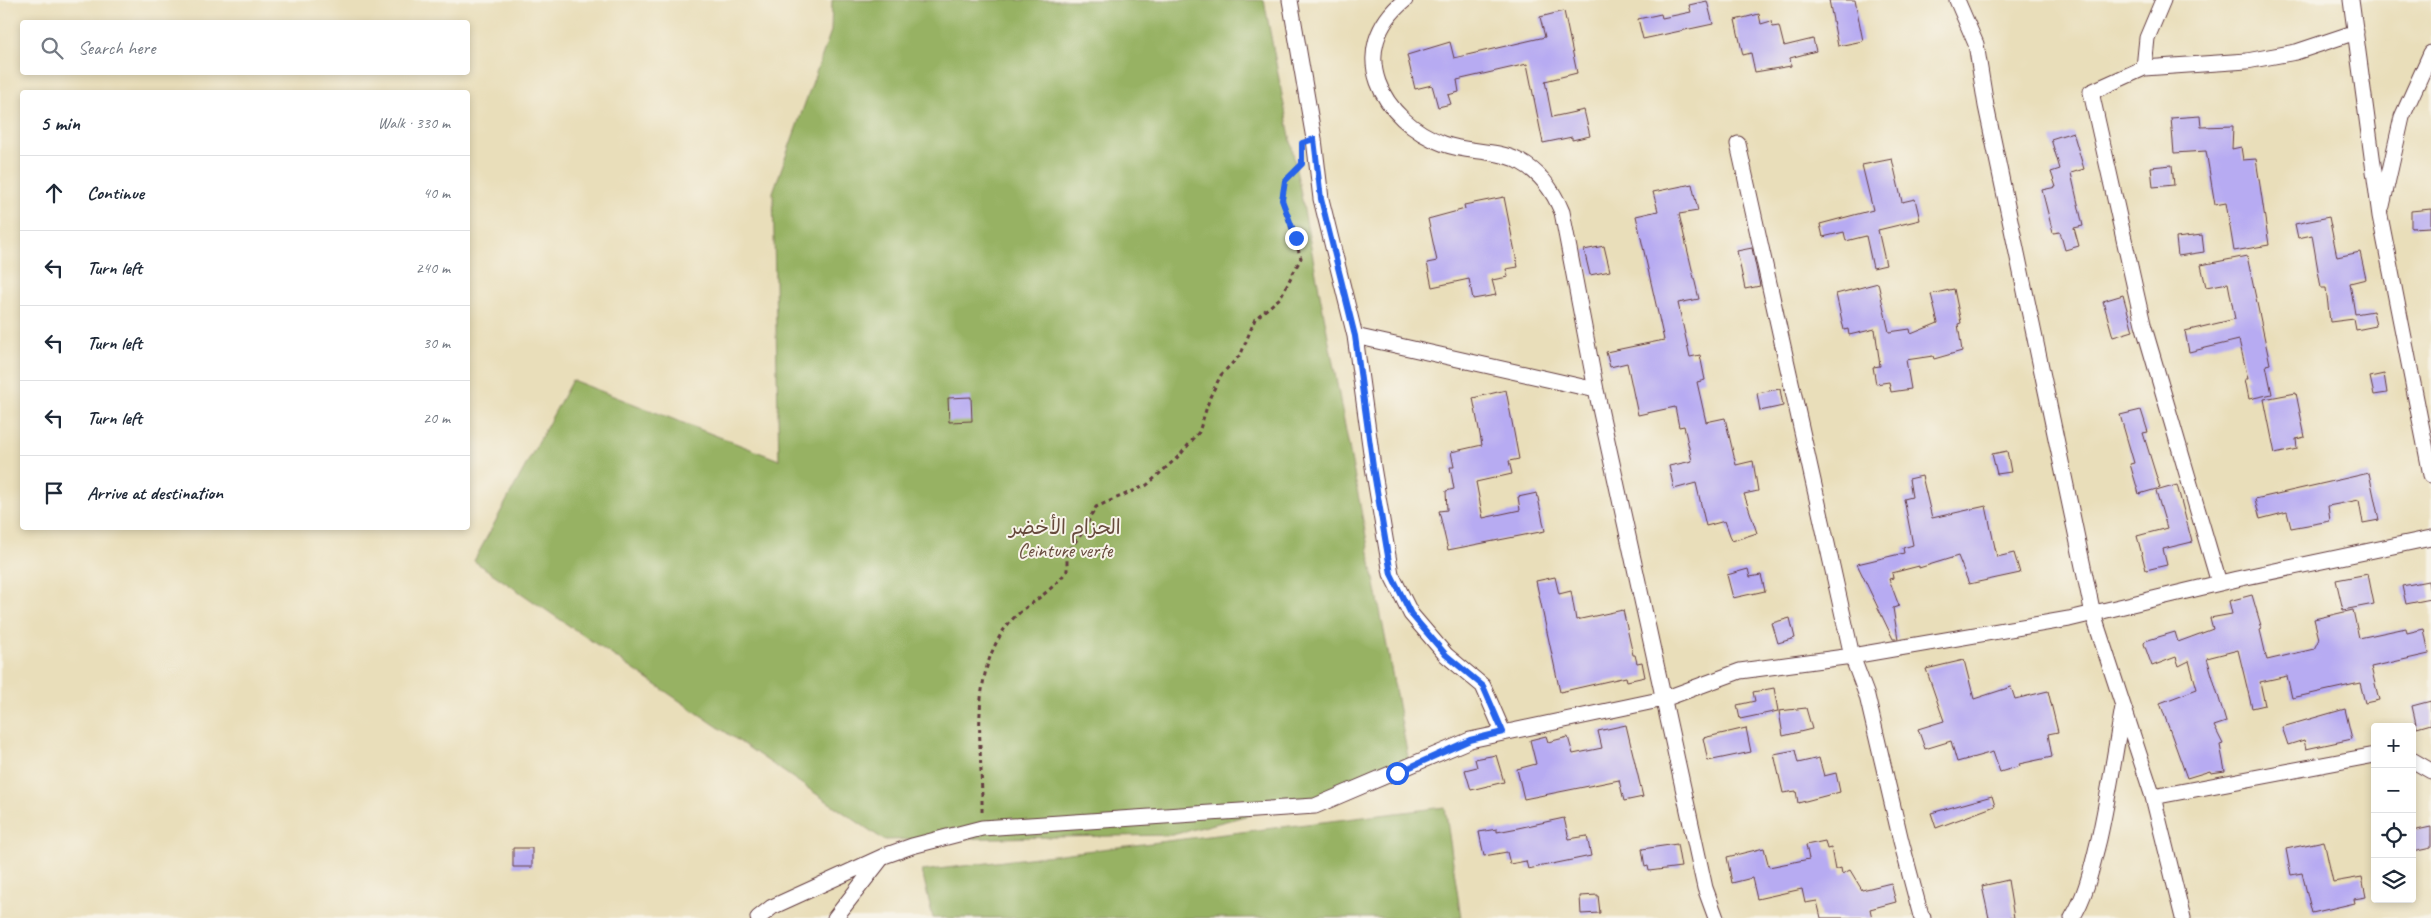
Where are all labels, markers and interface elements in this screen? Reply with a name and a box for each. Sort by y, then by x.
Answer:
search box [20,20,470,75]
icon: search [38,34,66,62]
text: Search here [78,36,155,60]
text: 5 min [40,110,80,136]
text: Walk · 330 m [378,113,450,133]
icon: ahead [40,179,68,207]
text: Continue [87,181,144,205]
text: 40 m [423,183,450,203]
route end [1285,227,1308,250]
icon: left [40,254,68,282]
text: Turn left [87,256,142,280]
text: 240 m [416,258,450,278]
icon: left [40,329,68,357]
text: Turn left [87,331,142,355]
text: 30 m [423,333,450,353]
icon: left [40,404,68,432]
text: Turn left [87,406,142,430]
text: 20 m [423,408,450,428]
icon: arrive [40,479,68,507]
text: Arrive at destination [87,481,223,505]
park label: الحزام الأخضر Ceinture verte [1007,514,1121,563]
map controls [2371,723,2416,903]
button: + [2371,723,2416,768]
route start [1386,762,1409,785]
button: − [2371,768,2416,813]
button: locate [2371,813,2416,858]
button: layers [2371,858,2416,903]

